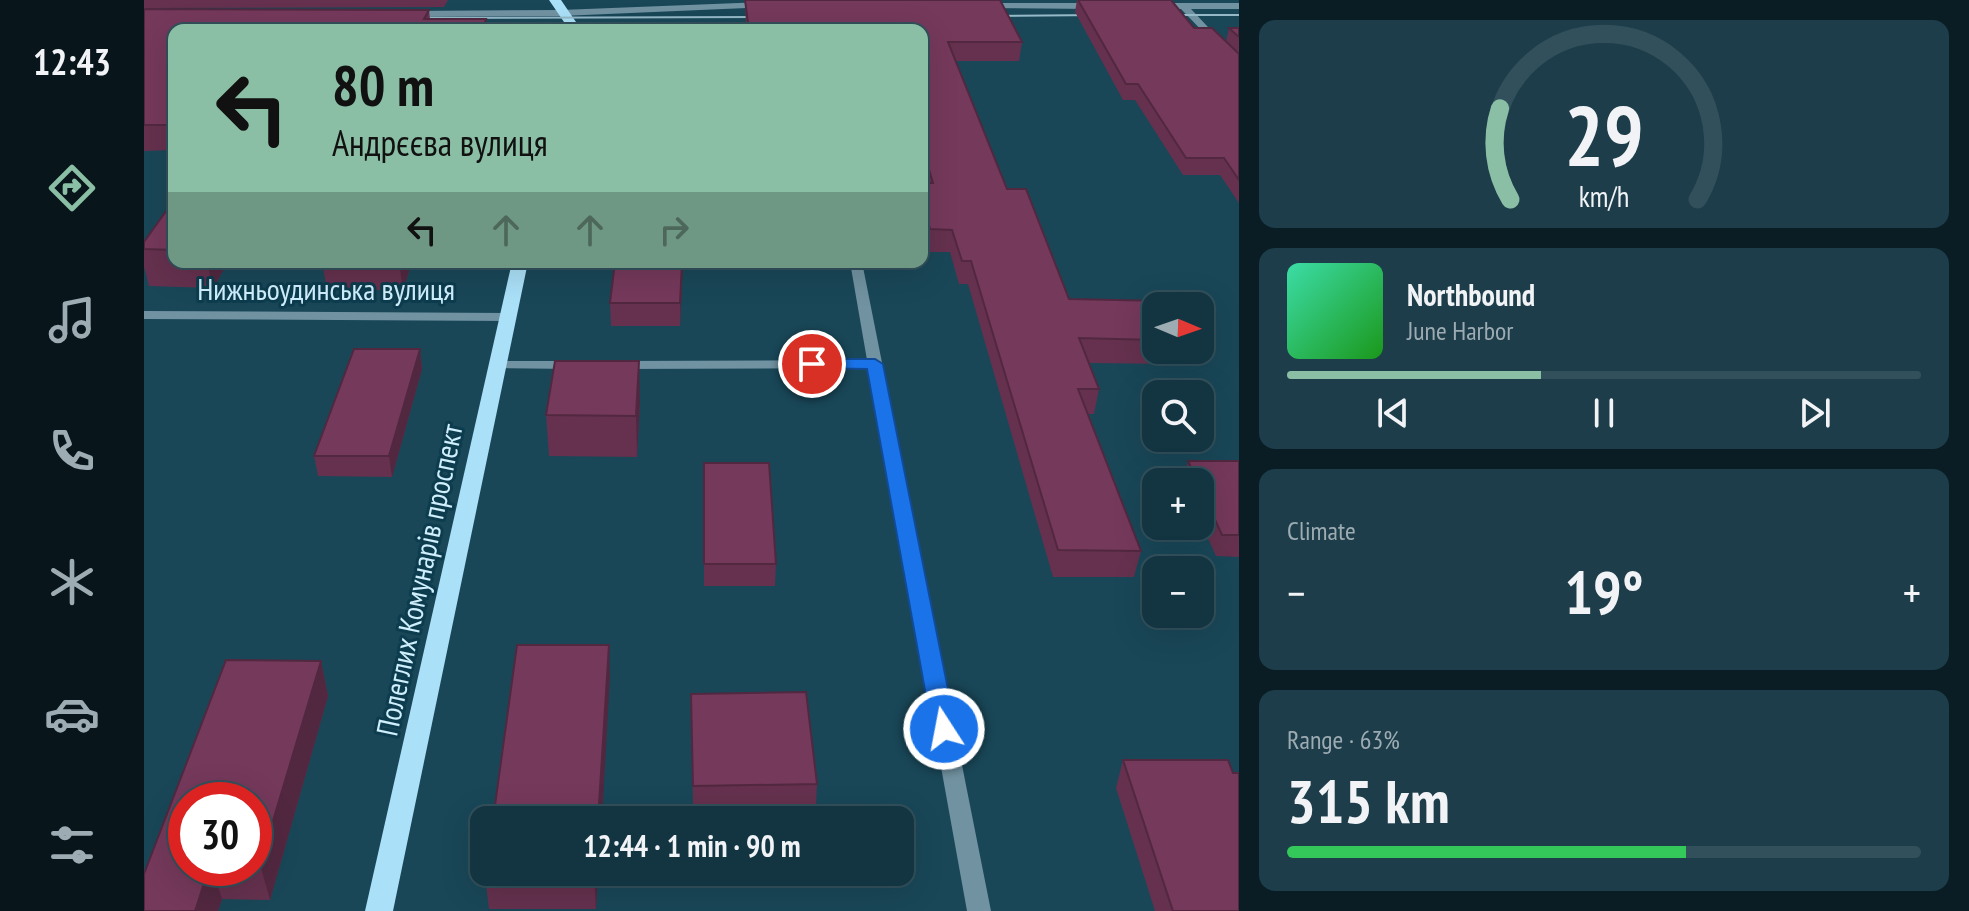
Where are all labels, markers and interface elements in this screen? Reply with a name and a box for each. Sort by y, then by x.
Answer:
text: 12:43 [33,38,111,85]
text: 80 m [332,49,434,121]
icon: left [200,56,304,160]
text: 29 [1564,81,1644,189]
text: Андрєєва вулиця [332,119,548,166]
icon: directions [44,160,100,216]
text: km/h [1579,178,1629,215]
icon: left [400,208,444,252]
icon: ahead [484,208,528,252]
icon: ahead [568,208,612,252]
icon: right [652,208,696,252]
street label: Нижньоудинська вулиця [197,269,455,308]
text: Northbound [1407,275,1535,314]
icon: music [44,292,100,348]
north arrow [1142,292,1214,364]
map controls [1142,292,1214,628]
text: June Harbor [1407,314,1513,347]
pin [778,330,846,398]
icon: arrive [790,342,834,386]
button: search [1142,380,1214,452]
icon: previous [1371,391,1415,435]
icon: pause [1582,391,1626,435]
icon: next [1793,391,1837,435]
street label: Полеглих Комунарів проспект [366,420,471,739]
icon: phone [44,423,100,479]
button: + [1142,468,1214,540]
text: Climate [1287,514,1356,547]
text: 19° [1564,553,1644,631]
icon: climate [44,554,100,610]
button: − [1142,556,1214,628]
text: − [1287,564,1305,621]
text: + [1903,564,1921,621]
icon: car [44,686,100,742]
position arrow [902,687,986,771]
text: Range · 63% [1287,723,1400,756]
text: 315 km [1287,762,1450,840]
speed limit sign: 30 [168,782,272,886]
icon: filters [44,817,100,873]
text: 12:44 · 1 min · 90 m [583,826,801,865]

